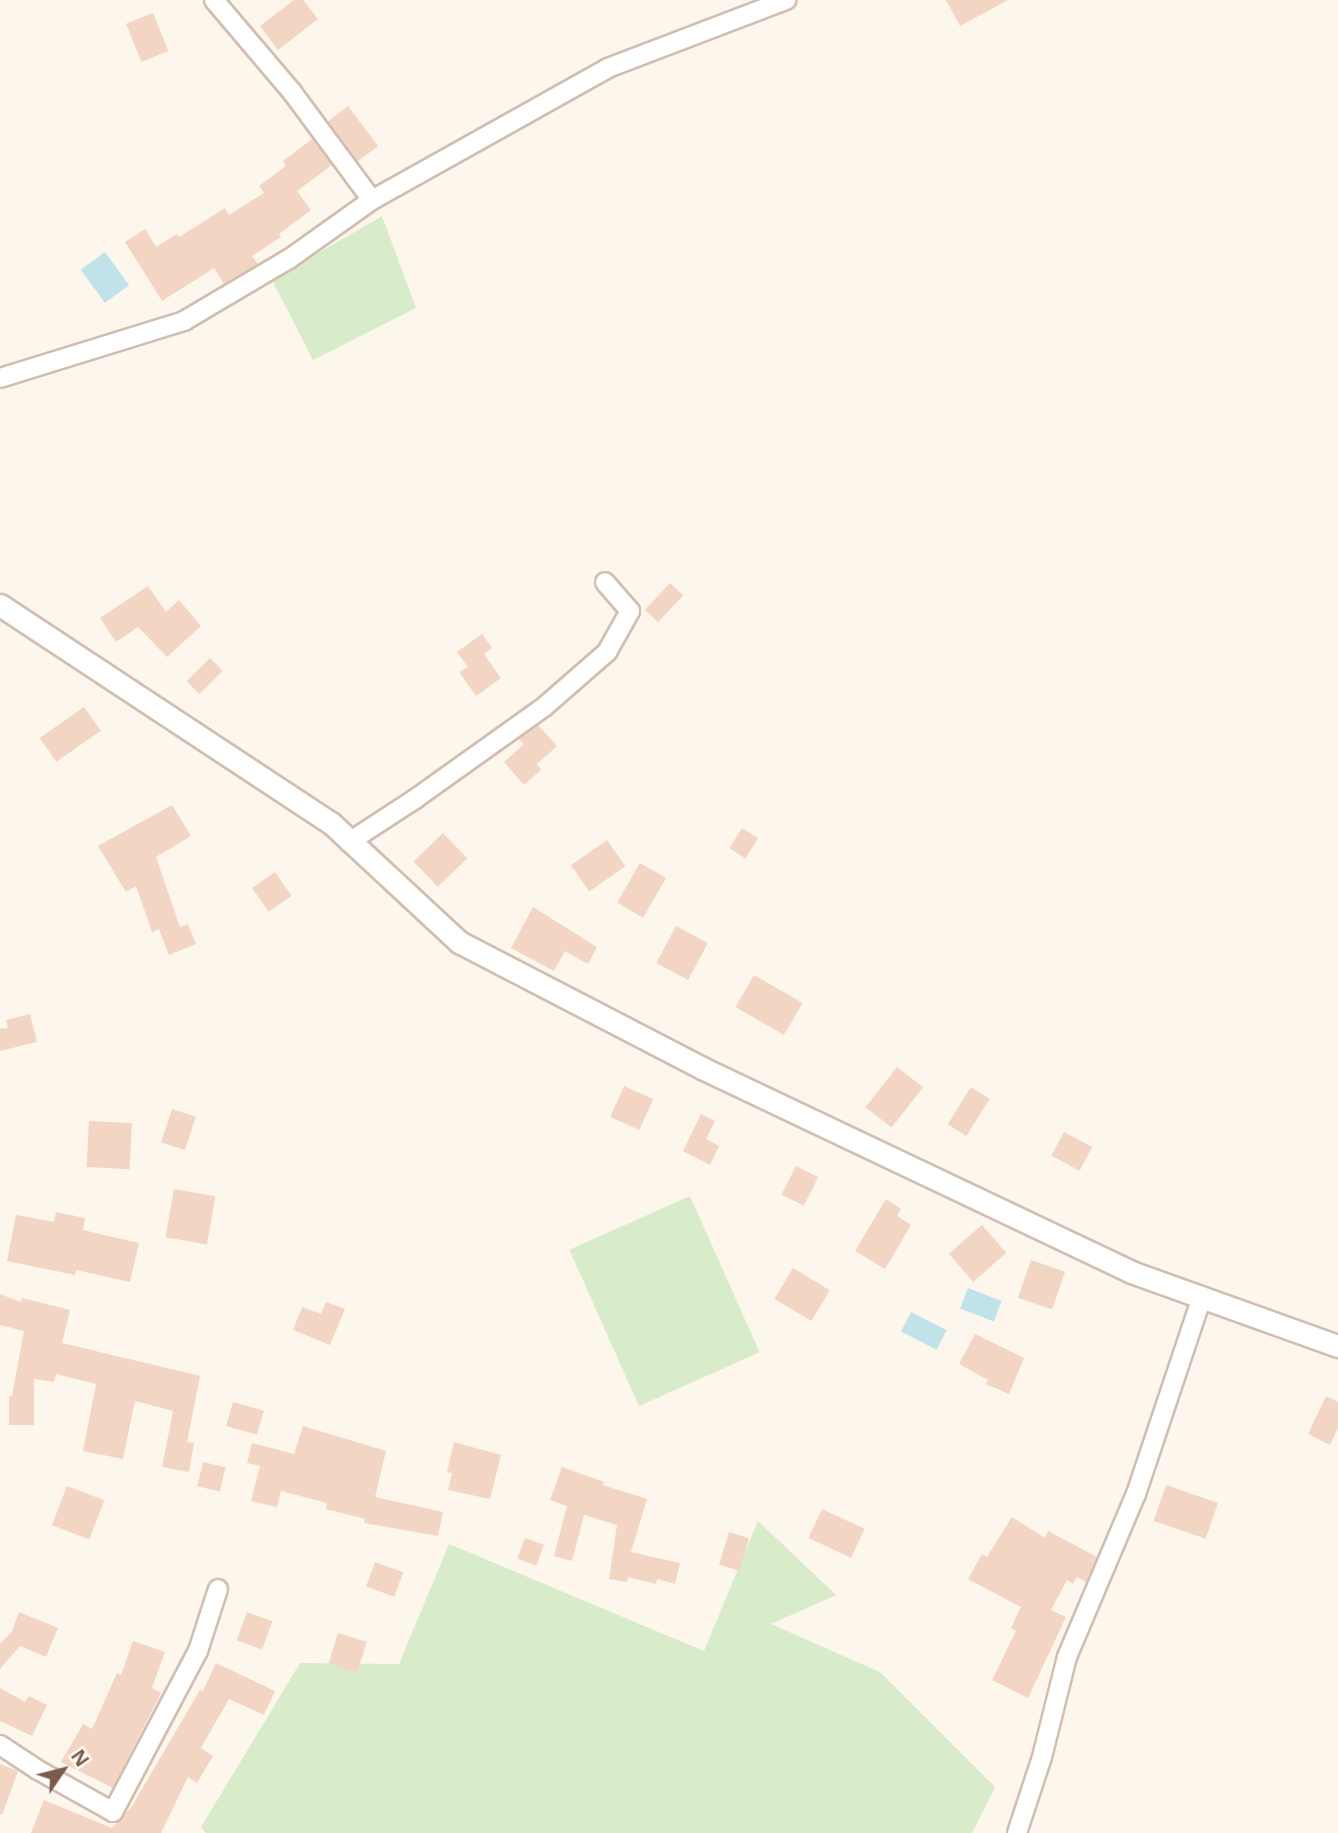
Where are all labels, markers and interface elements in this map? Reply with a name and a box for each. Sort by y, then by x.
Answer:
north arrow [28,1735,98,1805]
text: N [65,1744,95,1772]

